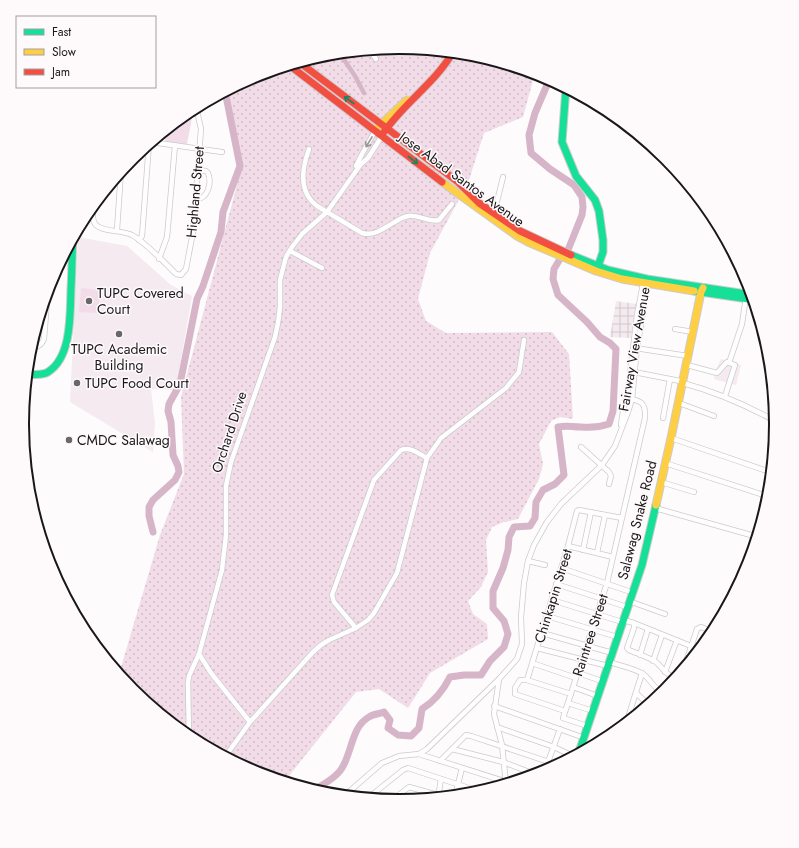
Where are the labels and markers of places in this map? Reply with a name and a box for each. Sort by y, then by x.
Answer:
place label: TUPC Covered Court [97,283,184,319]
marker: TUPC Covered Court [84,296,94,306]
marker: TUPC Academic Building [114,329,124,339]
place label: TUPC Academic Building [71,339,167,375]
place label: TUPC Food Court [85,373,189,393]
marker: TUPC Food Court [72,378,82,388]
place label: CMDC Salawag [77,430,170,450]
marker: CMDC Salawag [64,435,74,445]

